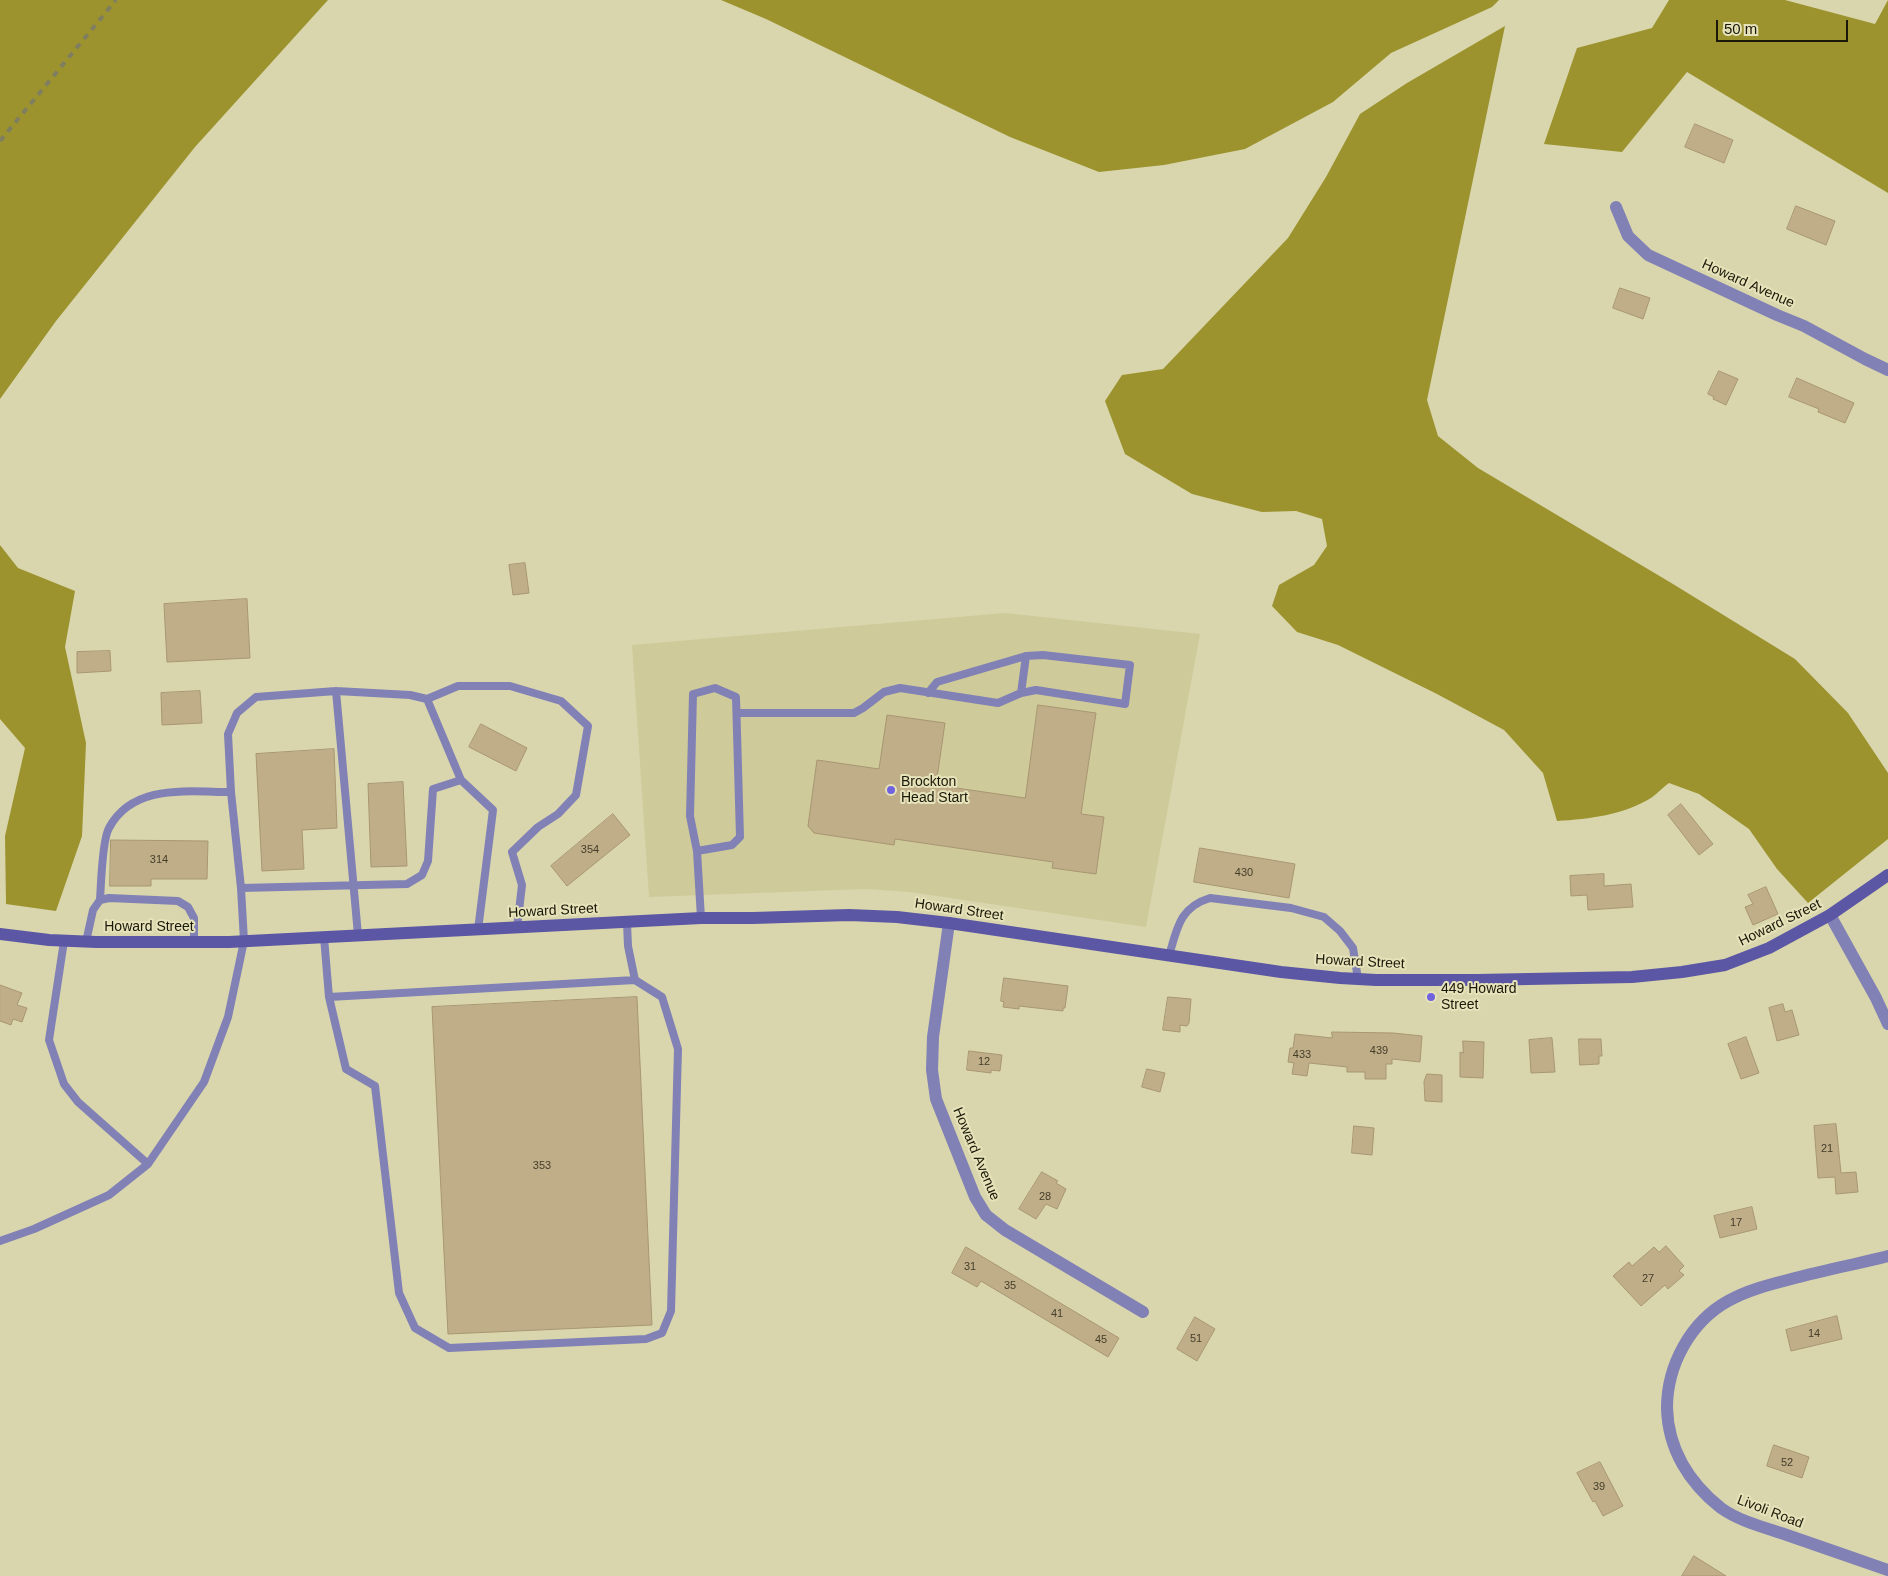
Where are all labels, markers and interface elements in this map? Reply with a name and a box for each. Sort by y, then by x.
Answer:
scale bar [1718,10,1850,42]
text: 50 m [1724,20,1757,37]
street label: Howard Avenue [1699,256,1797,312]
place label: Brockton Head Start [901,774,968,806]
marker: Brockton Head Start [885,784,897,796]
house number: 354 [581,843,599,857]
house number: 314 [150,853,168,867]
house number: 430 [1235,866,1253,880]
street label: Howard Street [914,895,1004,925]
street label: Howard Street [1736,896,1824,950]
street label: Howard Street [508,900,598,922]
street label: Howard Street [104,919,194,935]
street label: Howard Street [1315,951,1405,973]
place label: 449 Howard Street [1441,981,1516,1014]
marker: 449 Howard Street [1425,991,1437,1003]
house number: 439 [1370,1044,1388,1058]
house number: 433 [1293,1048,1311,1062]
house number: 12 [978,1055,990,1069]
street label: Howard Avenue [949,1105,1003,1203]
house number: 21 [1821,1142,1833,1156]
house number: 353 [533,1159,551,1173]
house number: 28 [1039,1190,1051,1204]
house number: 17 [1730,1216,1742,1230]
house number: 31 [964,1260,976,1274]
house number: 27 [1642,1272,1654,1286]
house number: 35 [1004,1279,1016,1293]
house number: 41 [1051,1307,1063,1321]
house number: 14 [1808,1327,1820,1341]
house number: 51 [1190,1332,1202,1346]
house number: 45 [1095,1333,1107,1347]
house number: 52 [1781,1456,1793,1470]
house number: 39 [1593,1480,1605,1494]
street label: Livoli Road [1735,1492,1805,1532]

